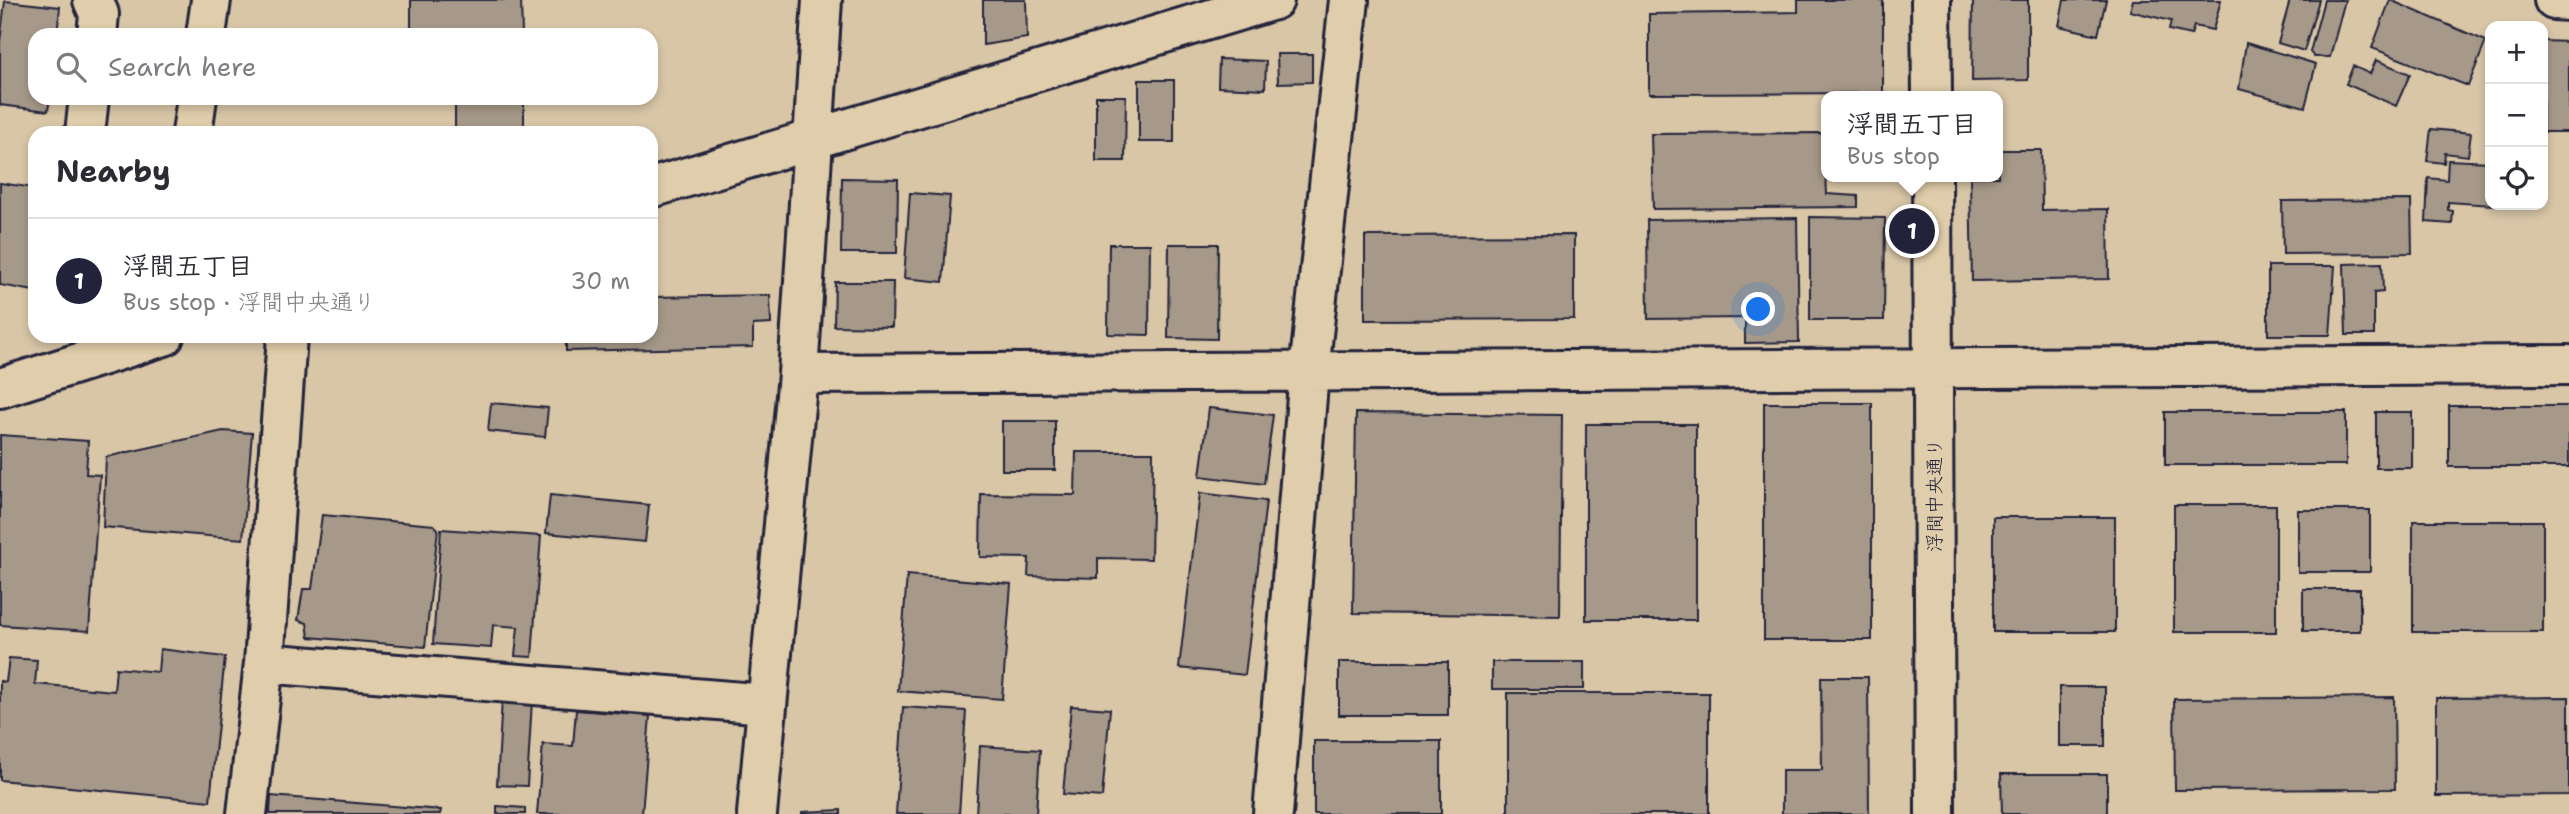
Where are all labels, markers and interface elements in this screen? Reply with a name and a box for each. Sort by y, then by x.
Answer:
map controls [2485,21,2548,210]
button: + [2485,21,2548,84]
search box [28,28,658,105]
icon: search [52,48,90,86]
text: Search here [108,49,257,84]
button: − [2485,84,2548,147]
popup [1821,91,2003,182]
text: 浮間五丁目 [1847,106,1977,141]
text: Bus stop [1847,141,1940,171]
button: locate [2485,147,2548,210]
text: Nearby [56,151,171,192]
pin: 1 [1889,205,1935,257]
text: 浮間五丁目 [123,248,253,283]
text: 1 [74,266,84,296]
text: 30 m [571,266,630,296]
text: Bus stop · 浮間中央通り [123,287,376,317]
your location [1741,292,1775,326]
street label: 浮間中央通り [1922,438,1947,552]

